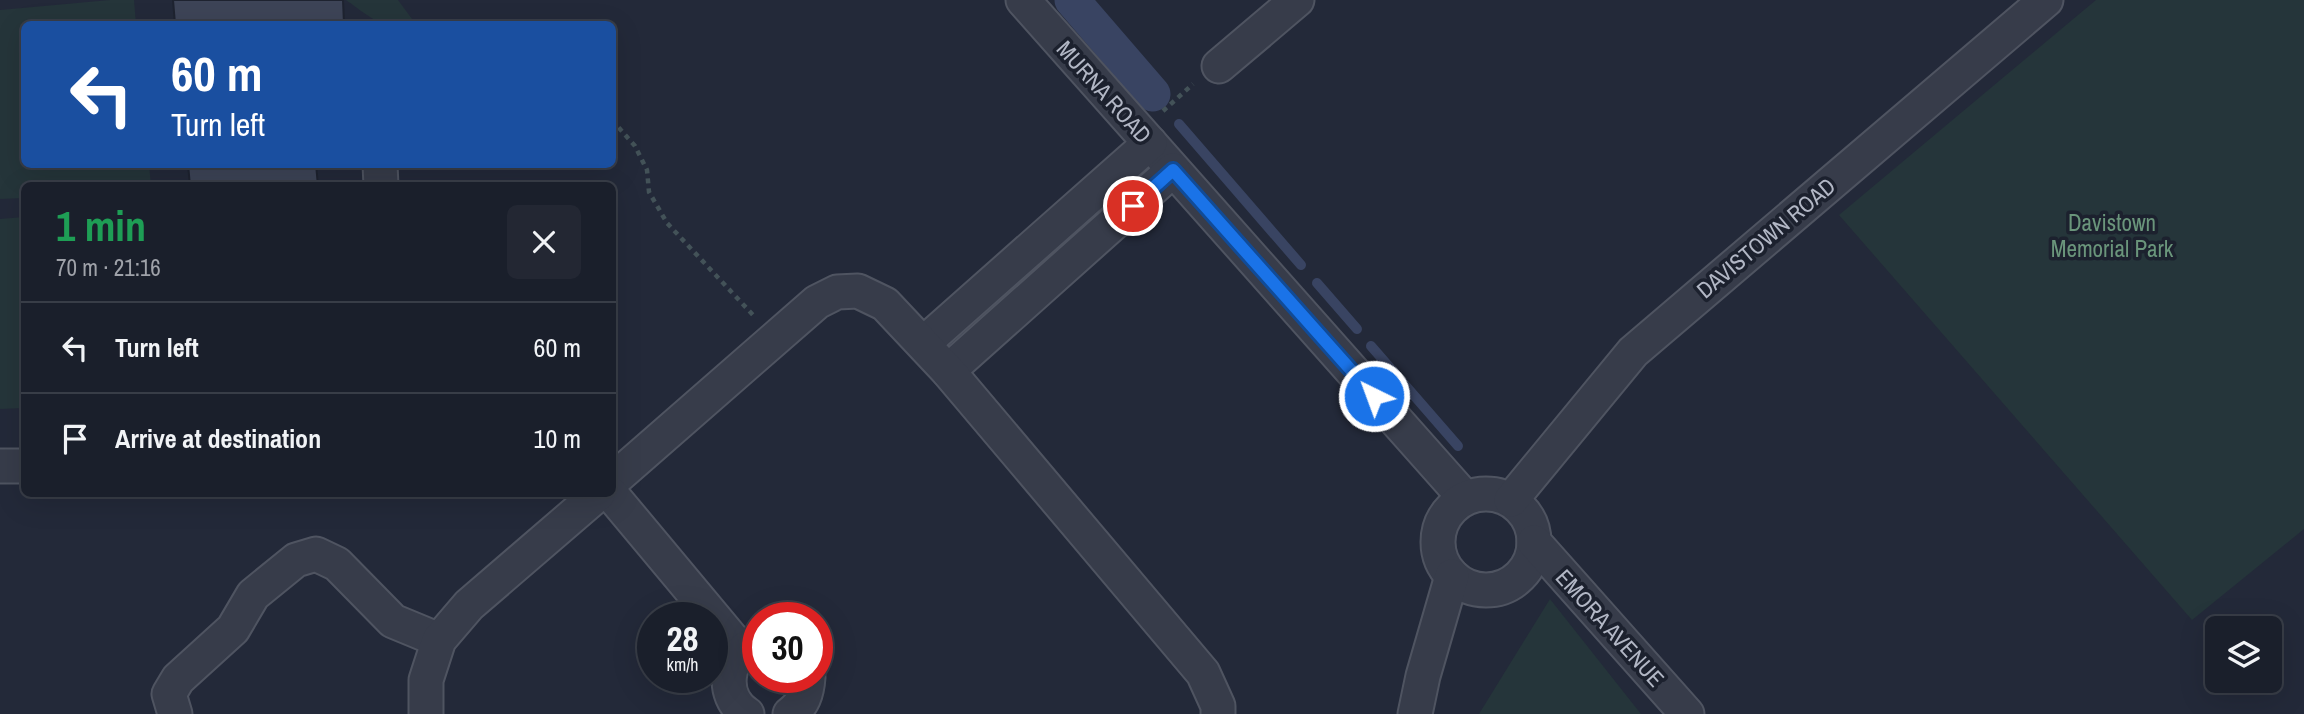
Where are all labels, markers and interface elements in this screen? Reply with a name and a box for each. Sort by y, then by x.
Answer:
street label: MURNA ROAD [1050,34,1159,150]
text: 60 m [171,40,263,106]
icon: left [56,49,147,140]
text: Turn left [171,103,265,146]
street label: DAVISTOWN ROAD [1690,170,1842,305]
pin [1103,176,1163,236]
icon: arrive [1114,187,1152,225]
text: 1 min [56,198,146,254]
button: close [507,205,581,279]
park label: Davistown Memorial Park [2051,207,2174,264]
text: 70 m · 21:16 [56,252,161,283]
icon: left [56,329,94,367]
text: Turn left [115,330,199,365]
text: 60 m [534,330,581,365]
position arrow [1337,359,1411,433]
icon: arrive [56,420,94,458]
text: Arrive at destination [115,421,321,456]
text: 10 m [534,421,581,456]
street label: EMORA AVENUE [1549,562,1672,693]
speed limit sign: 30 [742,602,833,693]
text: 28 [667,615,698,662]
map controls [2205,616,2282,693]
button: layers [2205,616,2282,693]
text: km/h [667,652,699,677]

